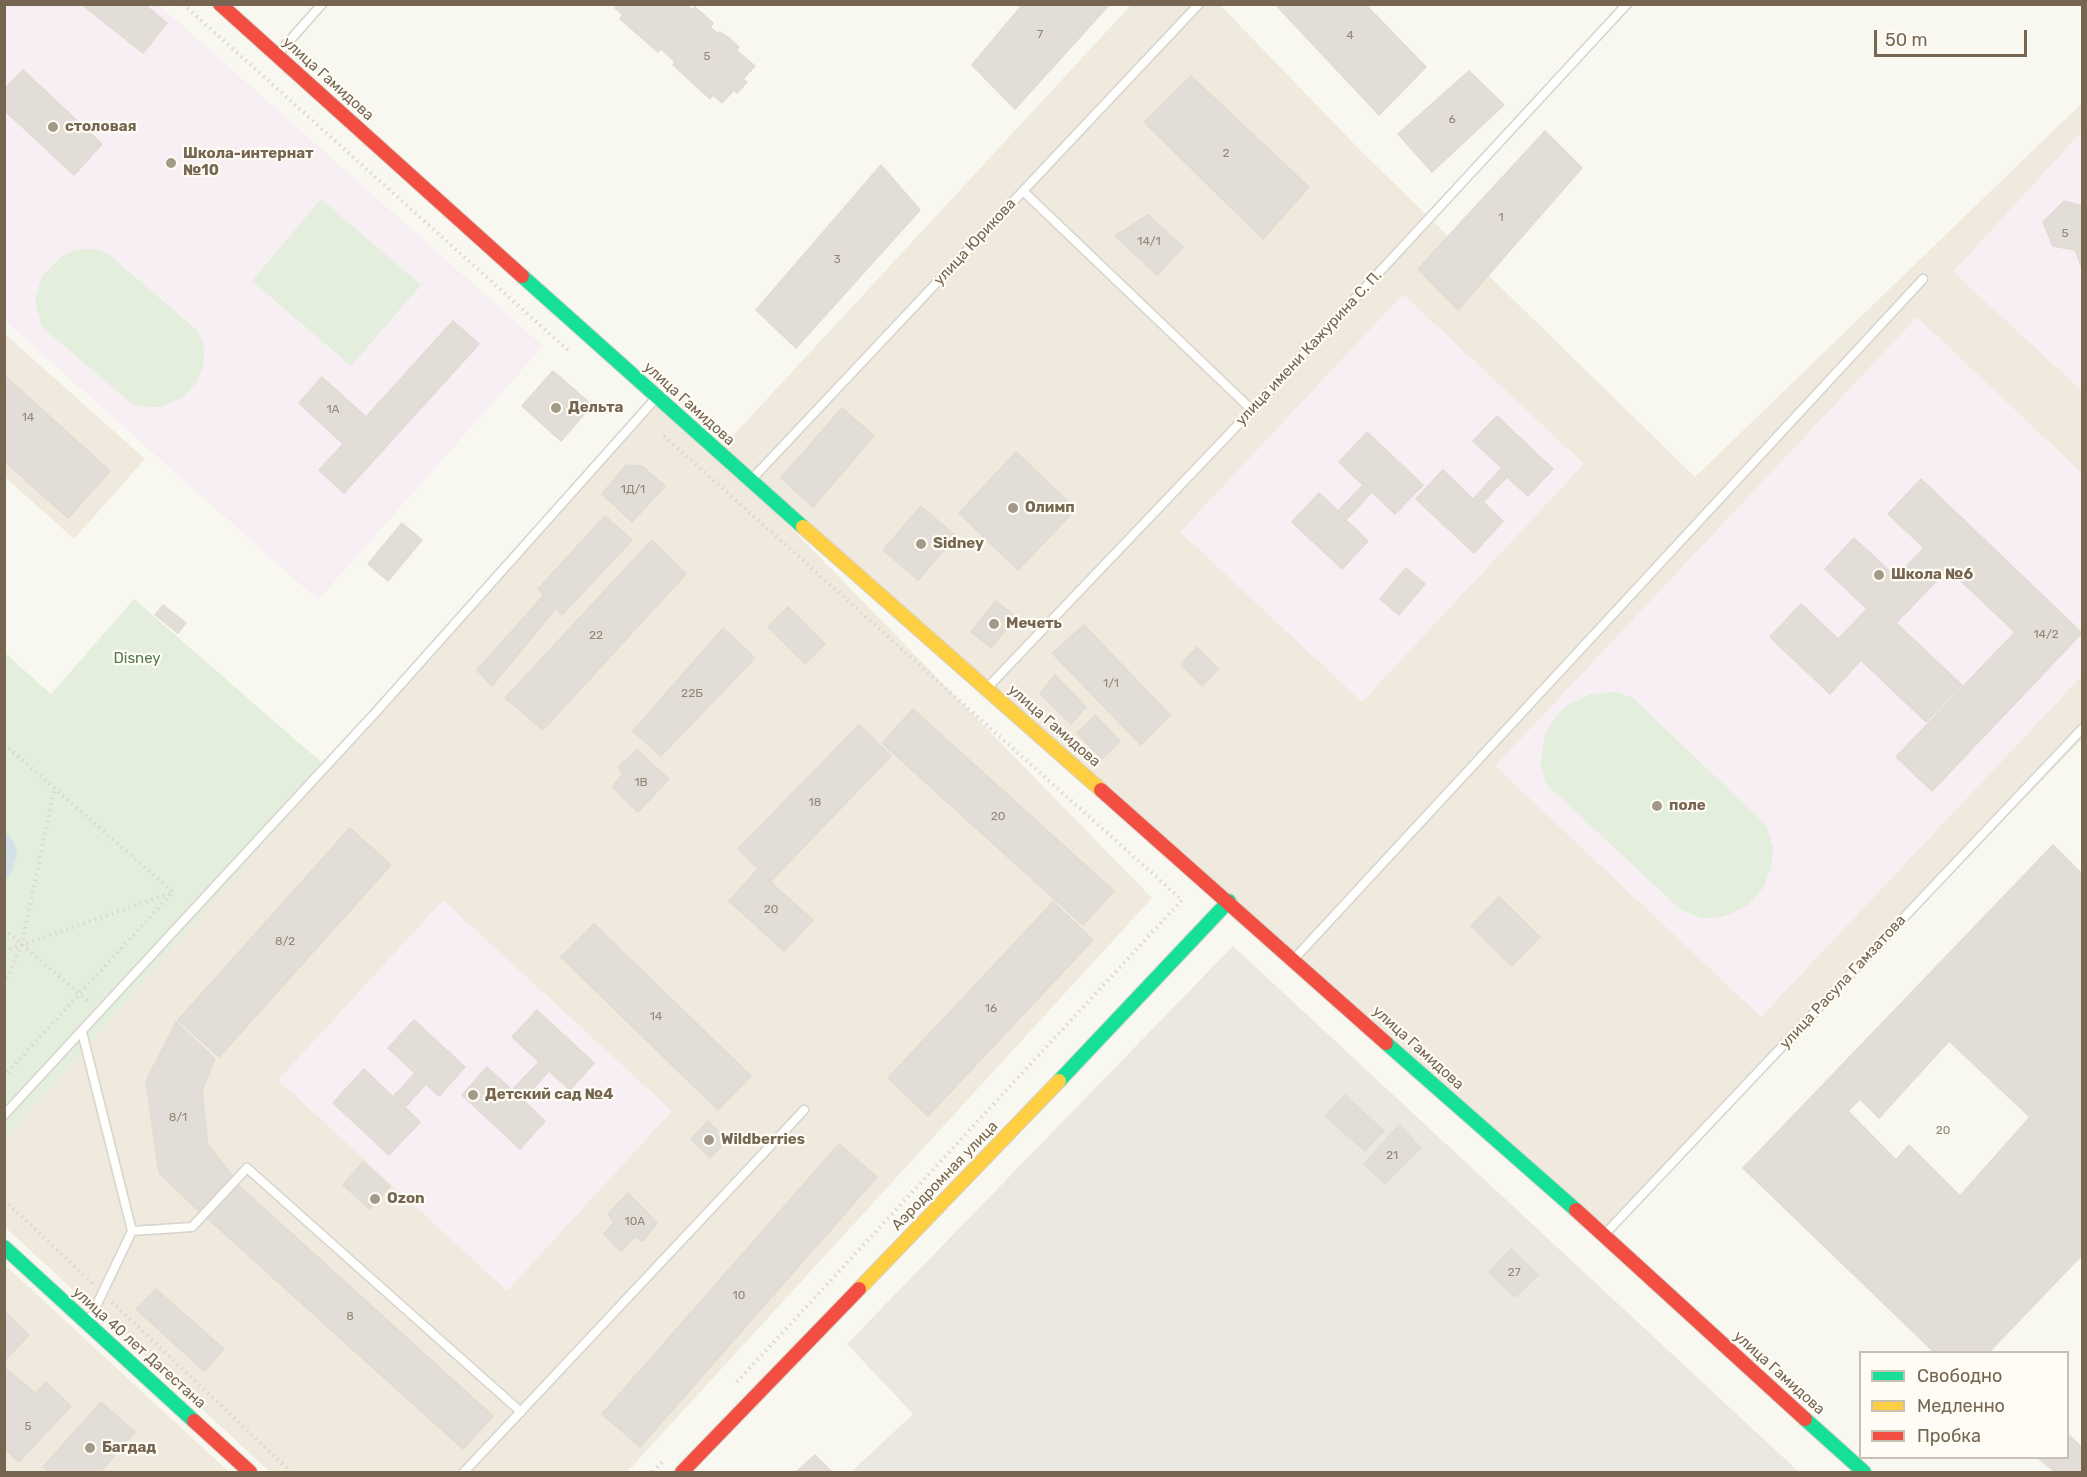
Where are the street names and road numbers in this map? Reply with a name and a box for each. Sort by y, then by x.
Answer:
street label: улица Гамидова [279,33,377,125]
street label: улица Юрикова [930,195,1020,289]
street label: улица имени Кажурина С. П. [1232,267,1386,429]
street label: улица Гамидова [640,358,738,450]
street label: улица Гамидова [1004,681,1104,771]
street label: улица Расула Гамзатова [1776,911,1910,1053]
street label: улица Гамидова [1369,1002,1467,1094]
street label: Аэродромная улица [888,1118,1002,1234]
street label: улица 40 лет Дагестана [69,1283,209,1413]
street label: улица Гамидова [1730,1327,1828,1419]

